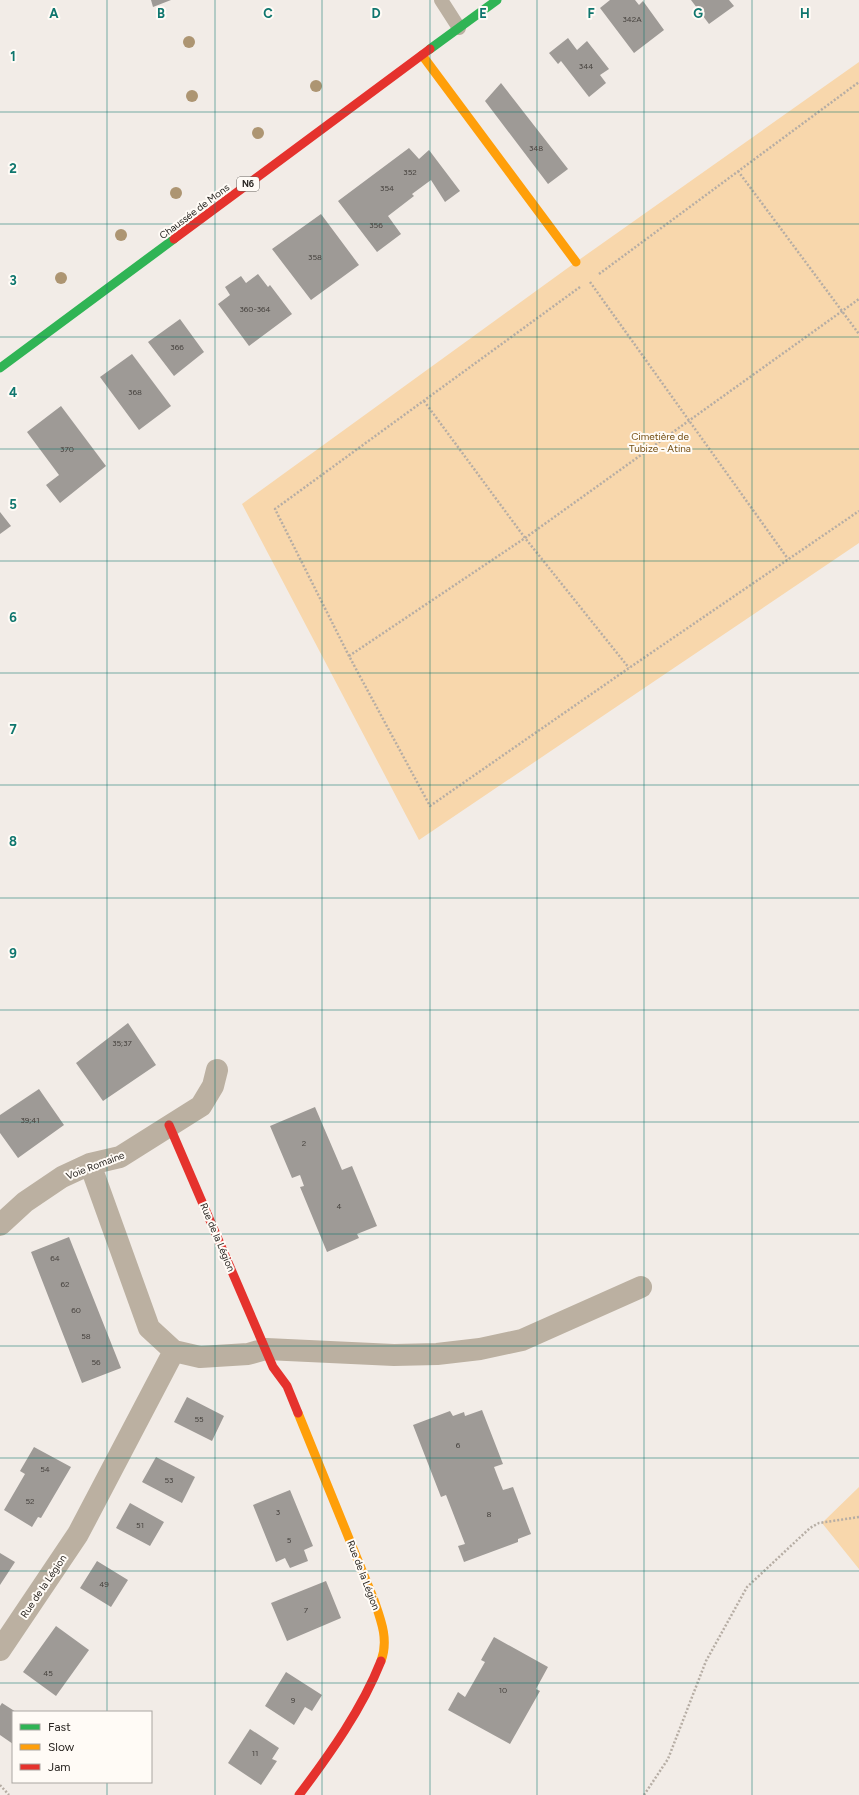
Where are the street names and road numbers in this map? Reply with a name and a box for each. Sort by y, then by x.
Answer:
road number: N6 [237,177,259,191]
street label: Chaussée de Mons [157,181,232,242]
street label: Voie Romaine [64,1148,127,1183]
street label: Rue de la Légion [197,1201,238,1274]
street label: Rue de la Légion [344,1539,383,1612]
street label: Rue de la Légion [17,1552,70,1620]

